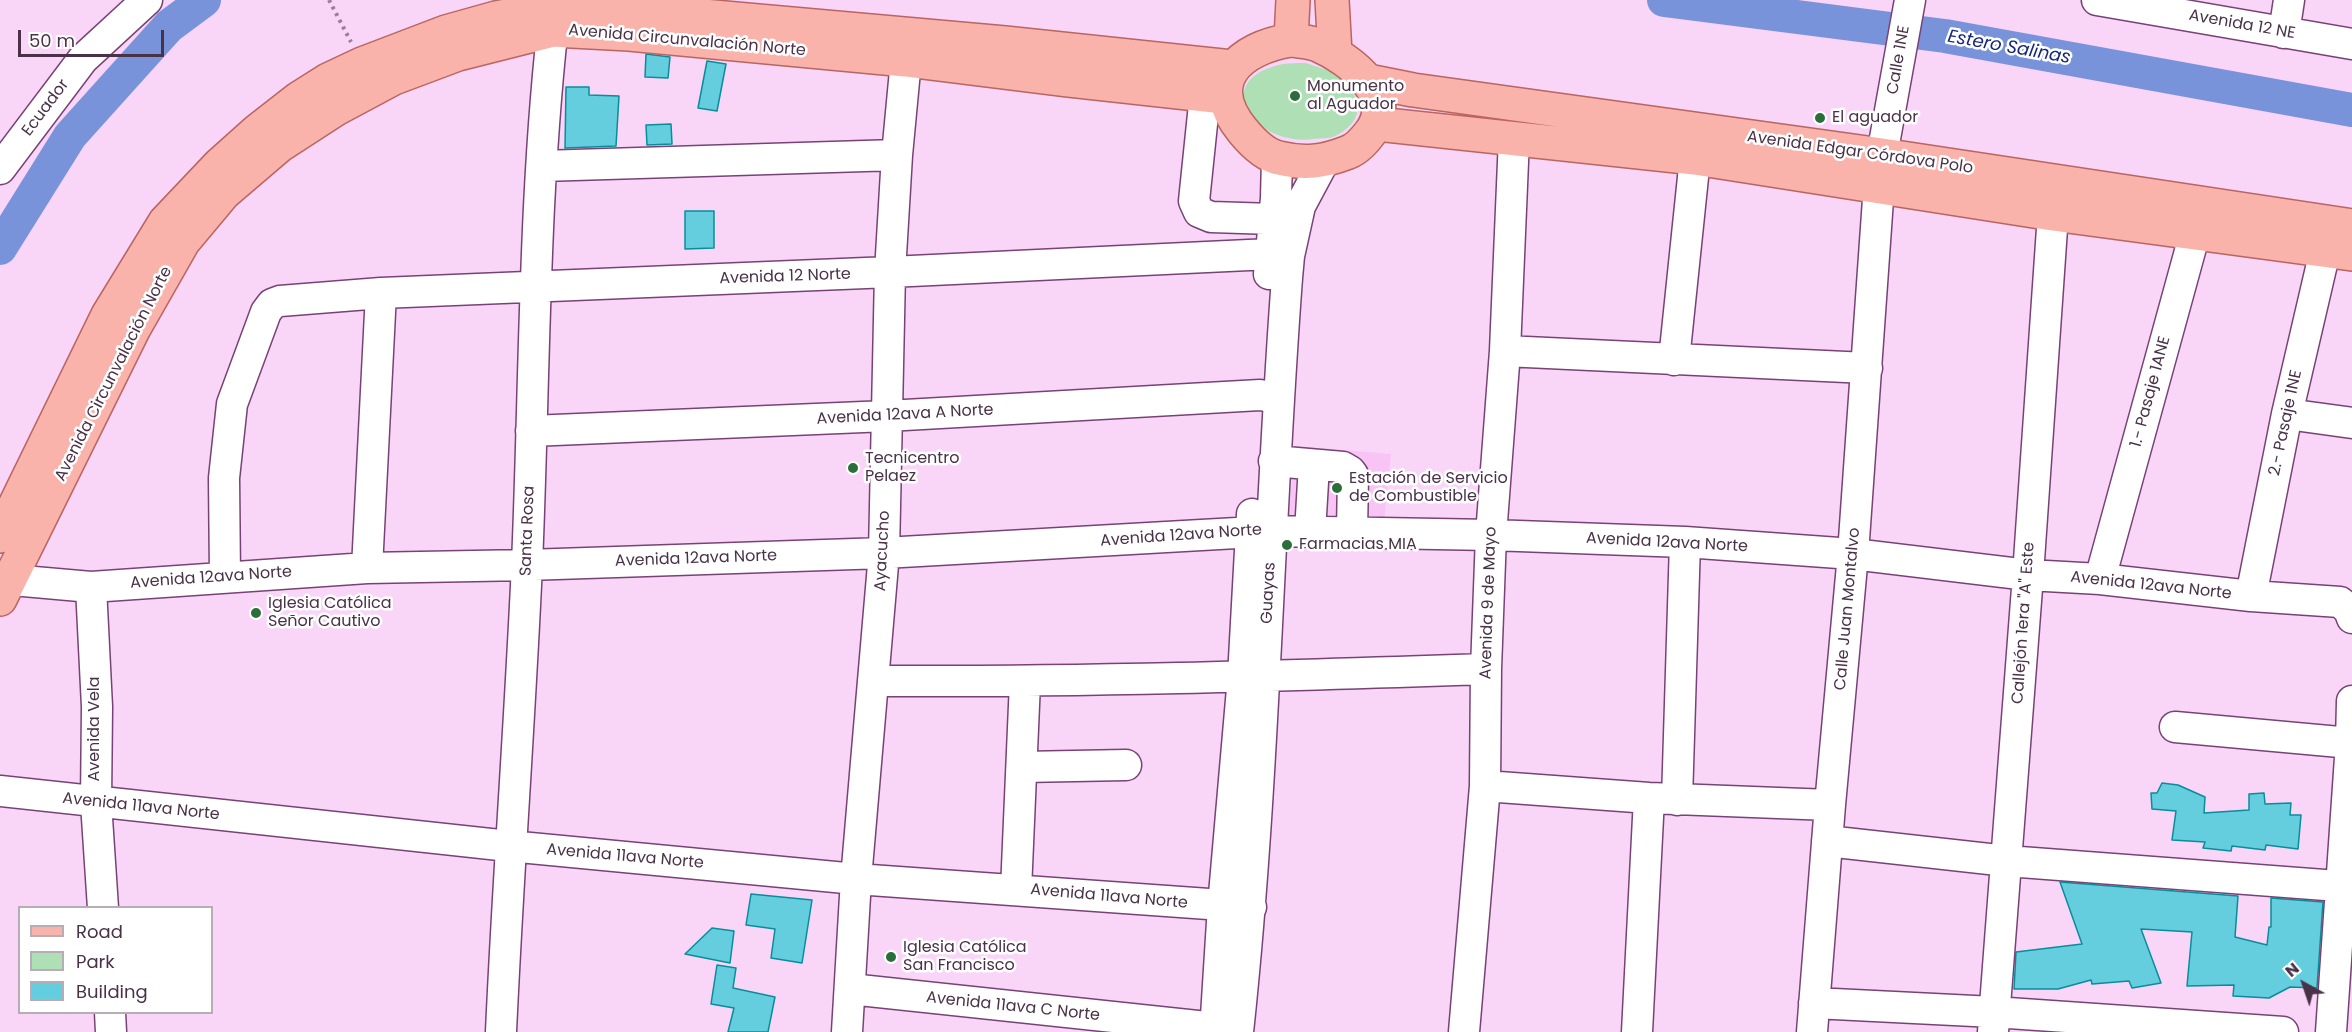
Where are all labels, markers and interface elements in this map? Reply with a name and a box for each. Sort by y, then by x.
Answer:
street label: Avenida 12 NE [2187,6,2297,44]
scale bar [21,18,166,56]
street label: Avenida Circunvalación Norte [567,21,807,61]
street label: Calle 1NE [1883,24,1915,96]
water label: Estero Salinas [1946,27,2072,69]
text: 50 m [29,28,75,53]
street label: Ecuador [18,76,74,140]
place label: Monumento al Aguador [1307,77,1404,115]
marker: Monumento al Aguador [1288,89,1302,103]
place label: El aguador [1832,108,1918,128]
marker: El aguador [1813,111,1827,125]
street label: Avenida Edgar Córdova Polo [1746,128,1974,178]
street label: Avenida Circunvalación Norte [51,263,177,485]
street label: Avenida 12 Norte [719,265,851,289]
street label: 1.- Pasaje 1ANE [2127,334,2175,450]
street label: 2.- Pasaje 1NE [2265,368,2307,478]
street label: Avenida 12ava A Norte [816,401,994,429]
place label: Tecnicentro Pelaez [865,449,959,487]
marker: Tecnicentro Pelaez [846,461,860,475]
place label: Estación de Servicio de Combustible [1349,469,1508,507]
marker: Estación de Servicio de Combustible [1330,481,1344,495]
street label: Santa Rosa [517,485,539,577]
street label: Ayacucho [871,510,895,592]
street label: Avenida 12ava Norte [1099,521,1263,551]
street label: Avenida 9 de Mayo [1477,526,1501,680]
street label: Calle Juan Montalvo [1831,527,1865,691]
street label: Avenida 12ava Norte [1586,529,1748,557]
place label: Farmacias MIA [1299,535,1417,555]
marker: Farmacias MIA [1280,538,1294,552]
street label: Callejón 1era "A" Este [2009,541,2039,705]
street label: Avenida 12ava Norte [615,547,777,571]
street label: Guayas [1258,562,1280,624]
street label: Avenida 12ava Norte [129,563,293,593]
street label: Avenida 12ava Norte [2069,568,2233,604]
place label: Iglesia Católica Señor Cautivo [268,594,392,632]
marker: Iglesia Católica Señor Cautivo [249,606,263,620]
street label: Avenida Vela [85,676,105,782]
street label: Avenida 11ava Norte [61,789,221,825]
street label: Avenida 11ava Norte [545,841,705,873]
street label: Avenida 11ava Norte [1029,881,1189,913]
legend [18,906,213,1014]
text: Road [76,919,123,944]
place label: Iglesia Católica San Francisco [903,938,1027,976]
text: Park [76,949,115,974]
marker: Iglesia Católica San Francisco [884,950,898,964]
north arrow [2274,954,2334,1014]
text: N [2280,957,2304,983]
text: Building [76,979,148,1004]
street label: Avenida 11ava C Norte [925,988,1101,1026]

